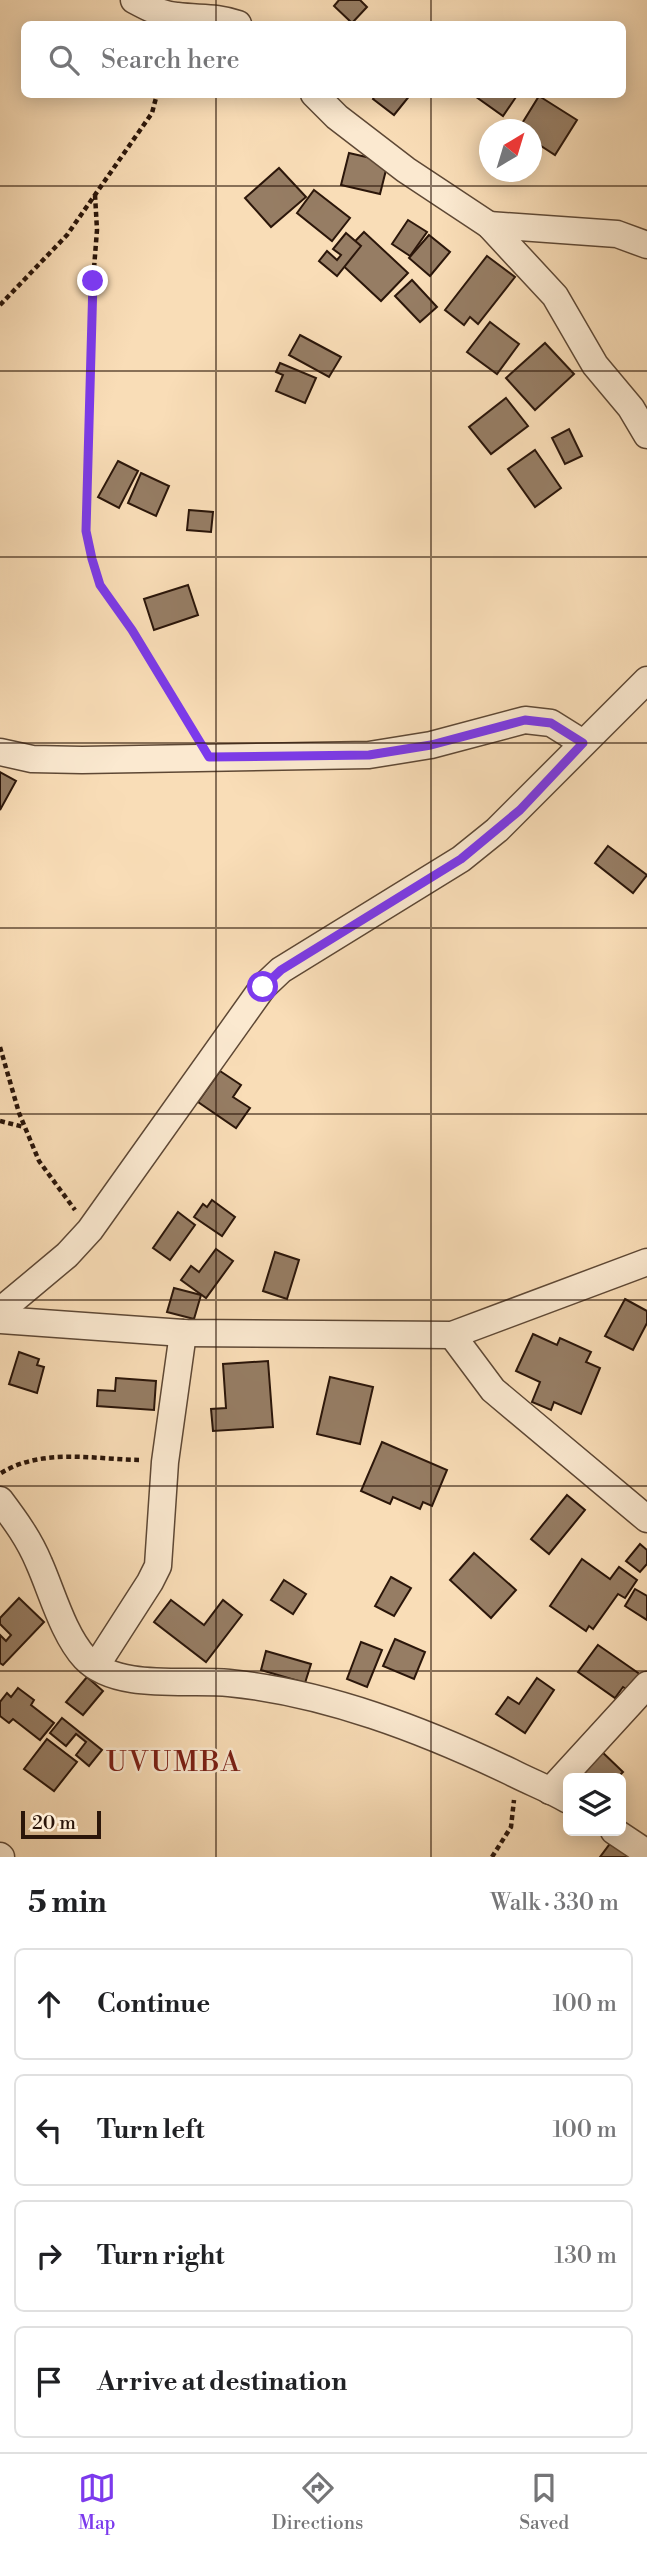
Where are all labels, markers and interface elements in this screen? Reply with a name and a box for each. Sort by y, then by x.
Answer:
search box [21,21,626,98]
icon: search [45,41,83,79]
text: Search here [101,44,240,76]
north arrow [479,119,542,182]
route end [77,265,108,296]
route start [247,971,278,1002]
district label: UVUMBA [106,1745,242,1780]
map controls [563,1773,626,1836]
button: layers [563,1773,626,1836]
scale bar [21,1808,102,1840]
text: 20 m [32,1811,76,1835]
text: 5 min [28,1884,107,1922]
text: Walk · 330 m [490,1889,619,1917]
icon: ahead [30,1985,68,2023]
text: Continue [97,1988,210,2020]
text: 100 m [552,1990,617,2018]
icon: left [30,2111,68,2149]
text: Turn left [97,2114,205,2146]
text: 100 m [552,2116,617,2144]
icon: right [30,2237,68,2275]
text: Turn right [97,2240,225,2272]
text: 130 m [554,2242,617,2270]
icon: arrive [30,2363,68,2401]
text: Arrive at destination [97,2366,347,2398]
tab: Map [78,2469,116,2535]
tab: Directions [272,2469,363,2535]
tab: Saved [519,2469,569,2535]

